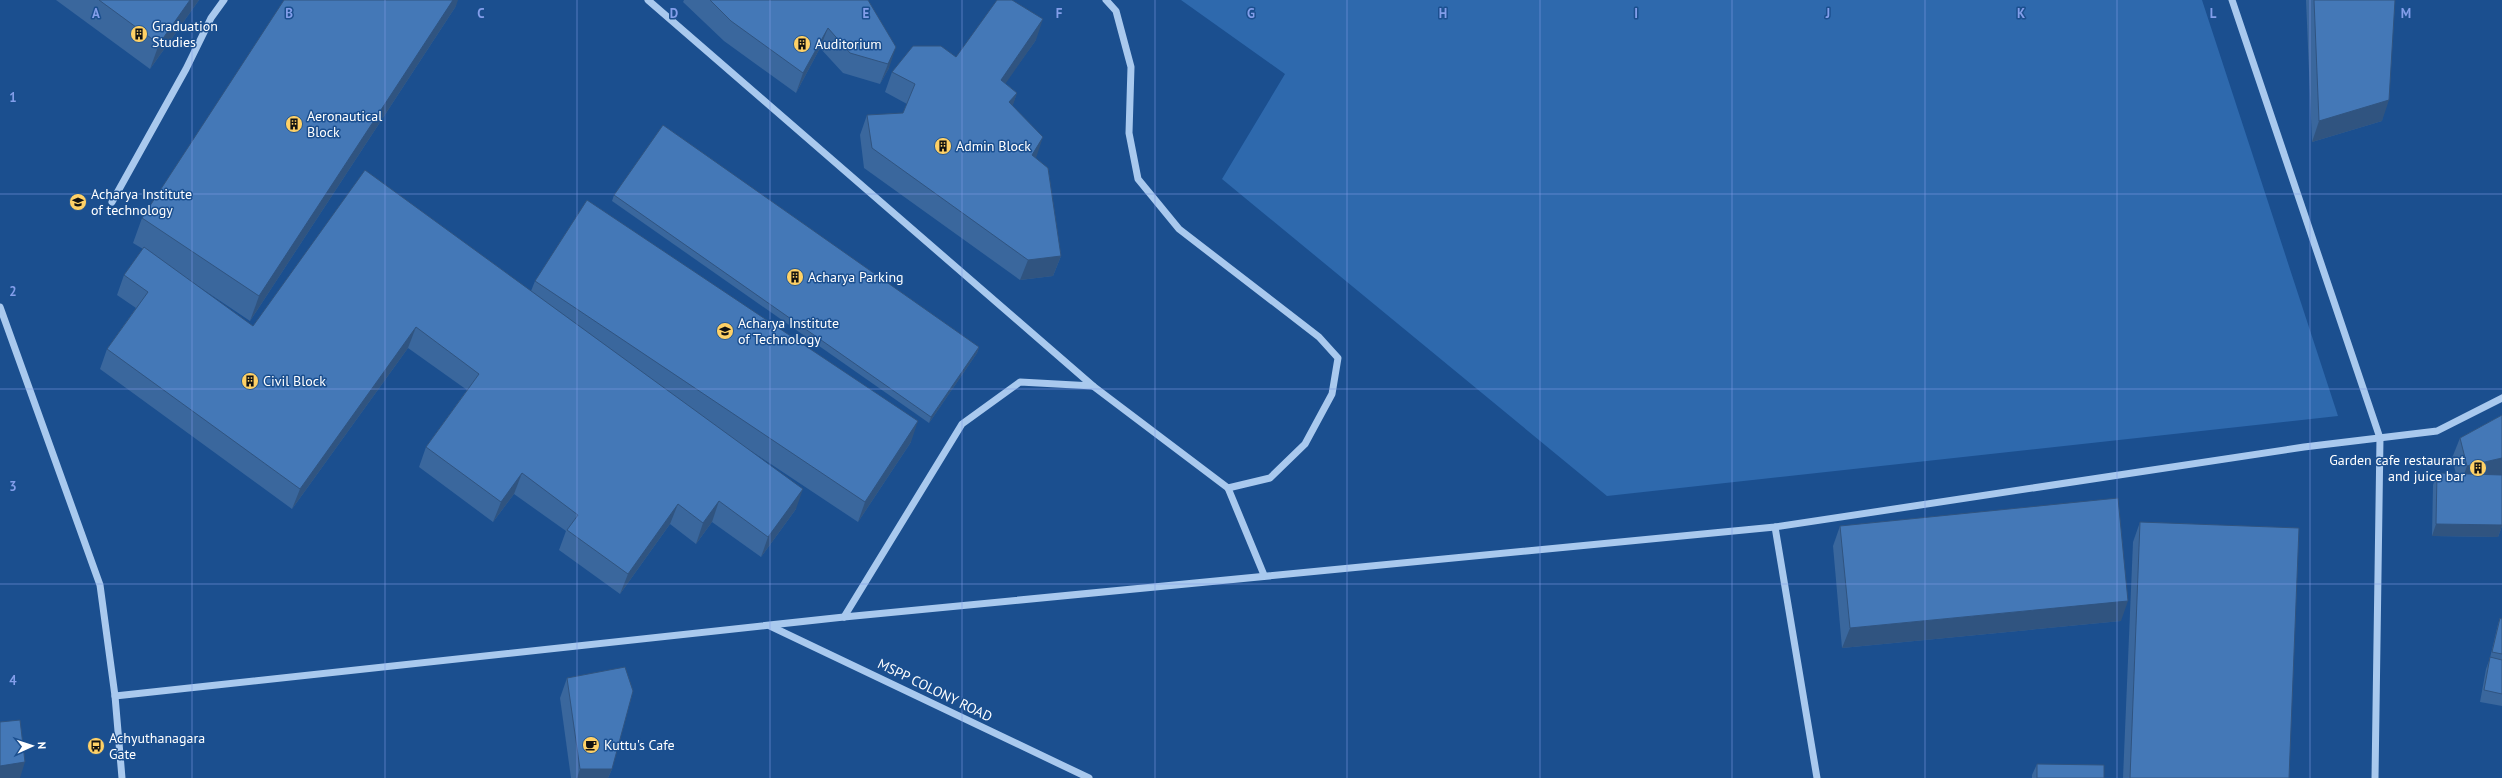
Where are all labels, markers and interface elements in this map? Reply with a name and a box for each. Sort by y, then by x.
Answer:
text: A [92,5,100,22]
text: B [285,5,293,22]
text: C [477,5,485,22]
text: D [670,5,678,22]
text: E [863,5,870,22]
text: F [1056,5,1063,22]
text: G [1247,5,1255,22]
text: H [1439,5,1447,22]
text: I [1634,5,1638,22]
text: J [1825,5,1830,22]
text: K [2017,5,2025,22]
text: L [2210,5,2217,22]
text: M [2401,5,2411,22]
place label: Graduation Studies [152,17,218,51]
building icon: Graduation Studies [129,24,149,44]
building icon: Auditorium [792,34,812,54]
place label: Auditorium [815,35,882,53]
text: 1 [9,89,17,106]
place label: Aeronautical Block [307,107,382,141]
building icon: Aeronautical Block [284,114,304,134]
building icon: Admin Block [933,136,953,156]
place label: Admin Block [956,137,1031,155]
place label: Acharya Institute of technology [91,185,192,219]
school or university icon: Acharya Institute of technology [68,192,88,212]
building icon: Acharya Parking [785,267,805,287]
place label: Acharya Parking [808,268,904,286]
text: 2 [9,283,17,300]
place label: Acharya Institute of Technology [738,314,839,348]
school or university icon: Acharya Institute of Technology [715,321,735,341]
building icon: Civil Block [240,371,260,391]
place label: Civil Block [263,372,326,390]
place label: Garden cafe restaurant and juice bar [2329,451,2465,485]
building icon: Garden cafe restaurant and juice bar [2468,458,2488,478]
text: 3 [9,478,17,495]
street label: MSPP COLONY ROAD [875,654,995,726]
text: 4 [9,672,17,689]
north arrow [12,726,52,766]
place label: Achyuthanagara Gate [109,729,205,763]
cafe icon: Kuttu's Cafe [581,735,601,755]
bus stop icon: Achyuthanagara Gate [86,736,106,756]
place label: Kuttu's Cafe [604,736,675,754]
text: N [35,741,49,749]

